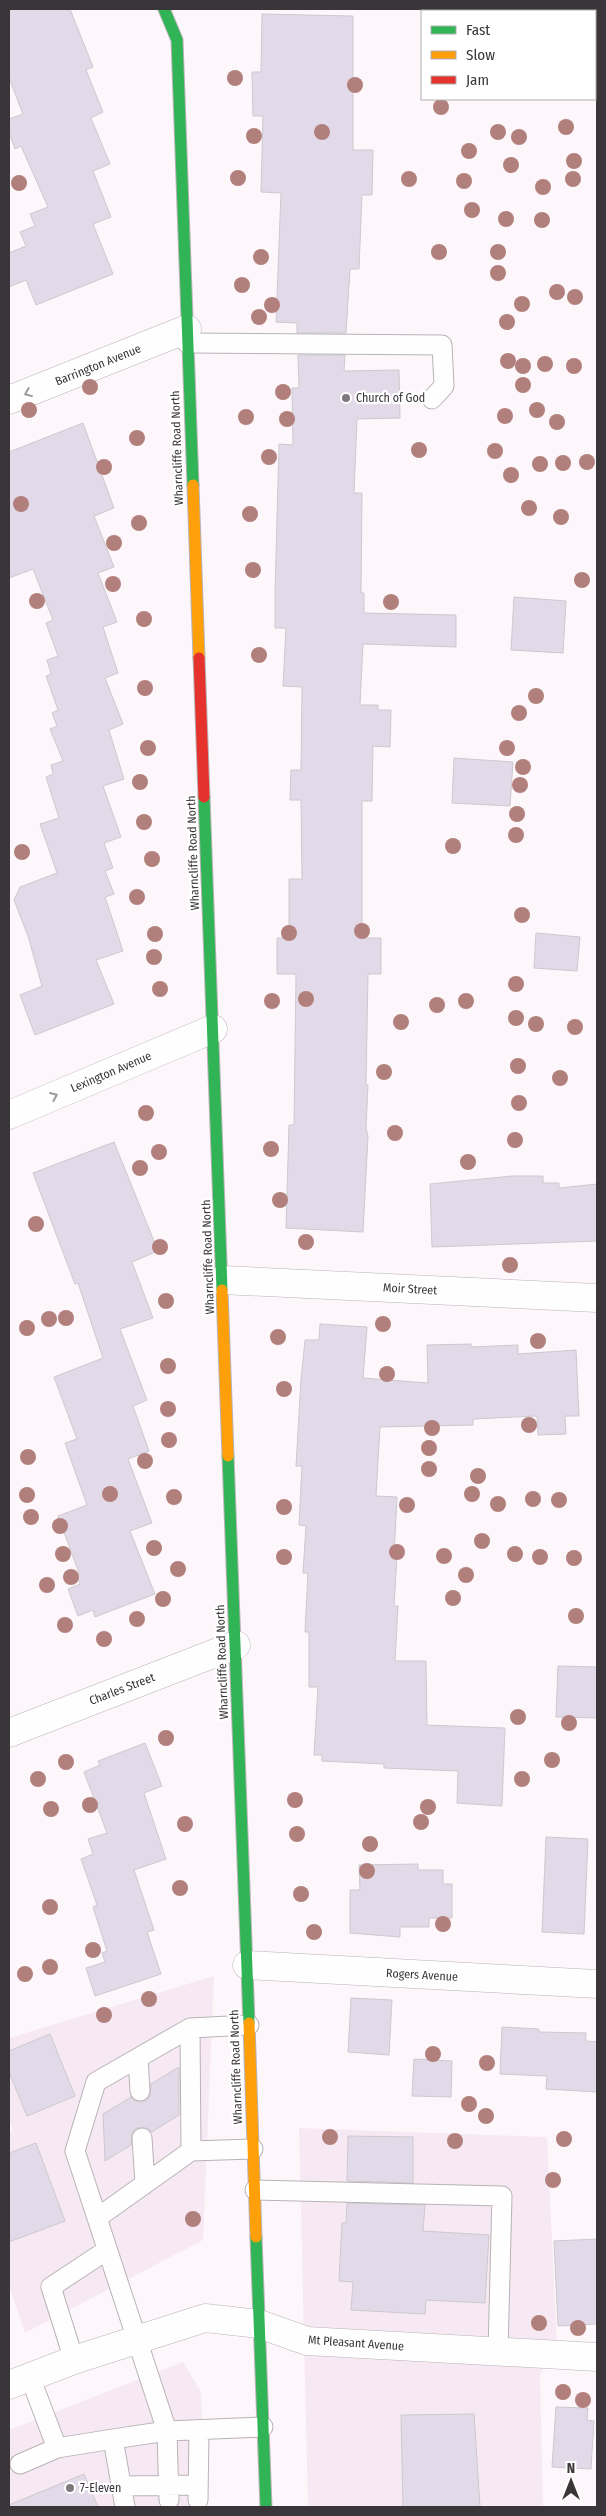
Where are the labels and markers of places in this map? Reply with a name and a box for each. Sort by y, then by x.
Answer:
place label: Church of God [356,391,425,405]
marker: Church of God [340,392,352,404]
place label: 7-Eleven [80,2481,121,2495]
marker: 7-Eleven [64,2482,76,2494]

